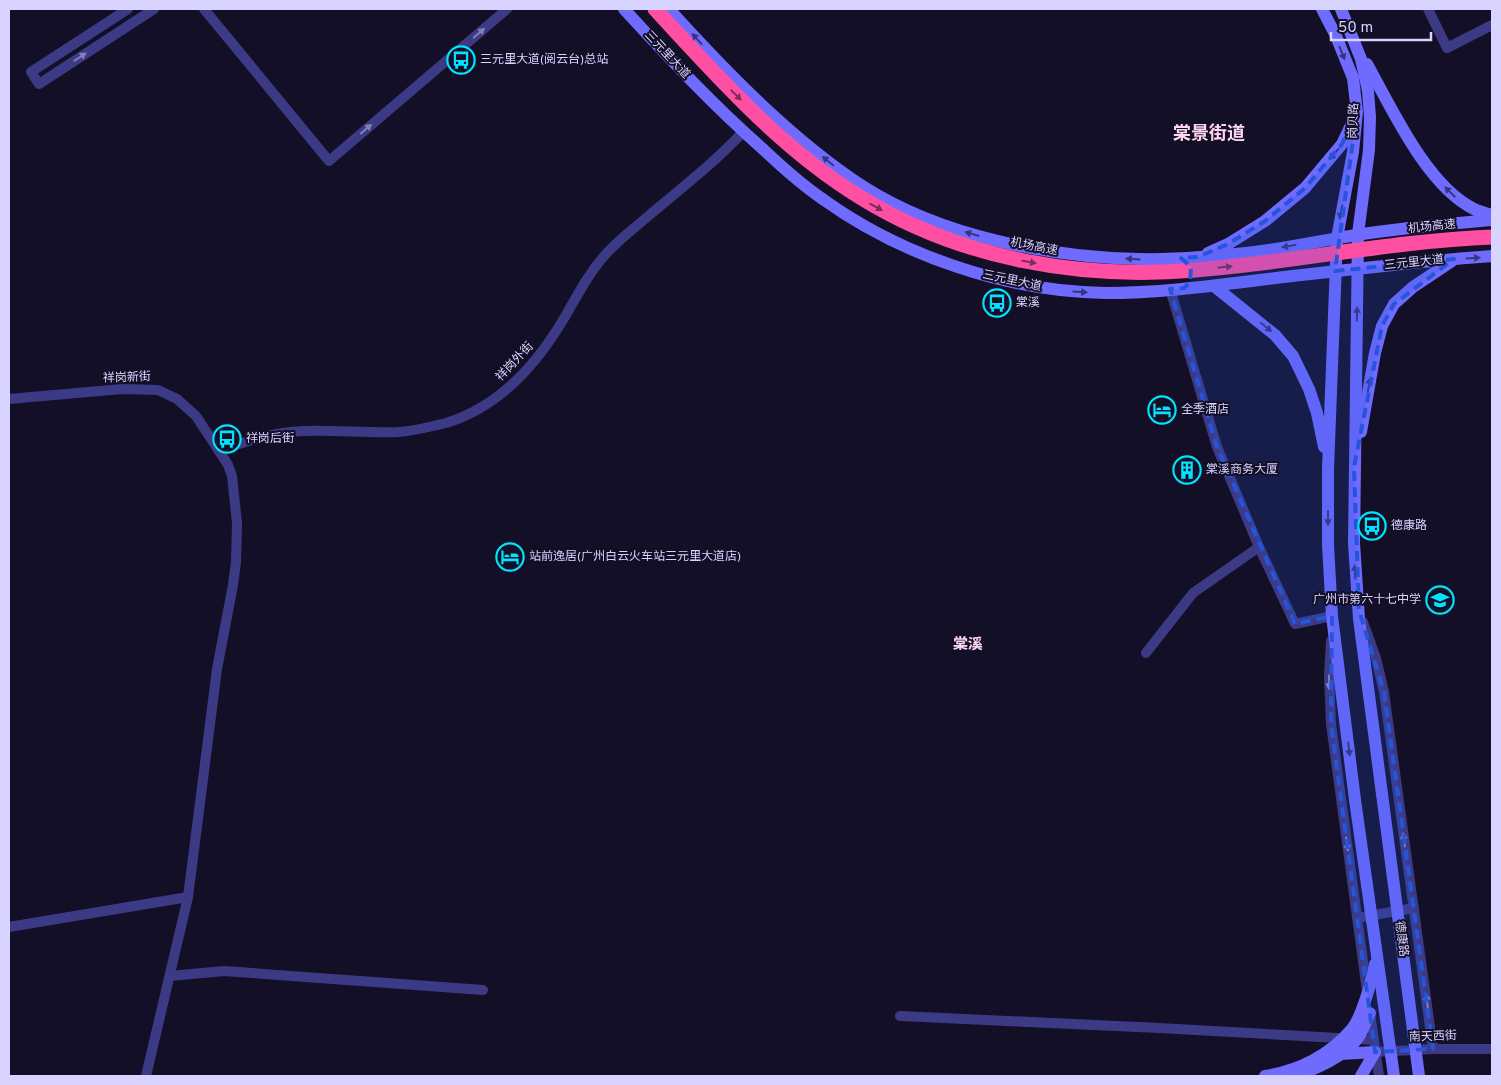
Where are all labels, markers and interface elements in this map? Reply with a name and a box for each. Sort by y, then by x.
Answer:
scale bar [1331,10,1431,42]
text: 50 m [1338,19,1373,38]
one-way arrow [472,27,485,38]
street label: 三元里大道 [641,28,693,82]
one-way arrow [691,33,703,45]
bus stop icon: 三元里大道(阅云台)总站 [446,45,476,75]
one-way arrow [1339,46,1347,60]
place label: 三元里大道(阅云台)总站 [480,52,608,68]
one-way arrow [73,53,86,62]
one-way arrow [730,89,742,101]
street label: 岗贝路 [1345,103,1363,139]
district label: 棠景街道 [1173,123,1245,146]
one-way arrow [359,124,372,135]
one-way arrow [1328,148,1339,161]
one-way arrow [822,156,835,167]
one-way arrow [1445,186,1457,198]
one-way arrow [869,203,884,211]
one-way arrow [1337,204,1345,220]
street label: 机场高速 [1407,217,1457,237]
one-way arrow [965,230,980,238]
street label: 机场高速 [1009,235,1059,259]
one-way arrow [1280,243,1296,251]
street label: 三元里大道 [1383,252,1445,274]
one-way arrow [1465,253,1481,261]
one-way arrow [1124,255,1140,263]
one-way arrow [1021,258,1036,266]
one-way arrow [1217,263,1233,271]
street label: 三元里大道 [981,267,1043,295]
bus stop icon: 棠溪 [982,288,1012,318]
one-way arrow [1072,288,1088,296]
place label: 棠溪 [1016,295,1040,311]
one-way arrow [1353,305,1361,321]
one-way arrow [1259,322,1273,332]
street label: 祥岗外街 [493,339,537,385]
street label: 祥岗新街 [103,369,151,387]
one-way arrow [1366,377,1374,393]
hotel icon: 全季酒店 [1147,395,1177,425]
place label: 全季酒店 [1181,402,1229,418]
bus stop icon: 祥岗后街 [212,424,242,454]
place label: 祥岗后街 [246,431,294,447]
building icon: 棠溪商务大厦 [1172,455,1202,485]
place label: 棠溪商务大厦 [1206,462,1278,478]
one-way arrow [1324,510,1332,526]
bus stop icon: 德康路 [1357,511,1387,541]
place label: 德康路 [1391,518,1427,534]
hotel icon: 站前逸居(广州白云火车站三元里大道店) [495,542,525,572]
place label: 站前逸居(广州白云火车站三元里大道店) [529,549,741,565]
one-way arrow [1351,563,1359,579]
school or university icon: 广州市第六十七中学 [1425,585,1455,615]
place label: 广州市第六十七中学 [1313,592,1421,608]
district label: 棠溪 [953,636,983,655]
one-way arrow [1326,674,1334,690]
one-way arrow [1345,741,1353,757]
one-way arrow [1400,831,1408,847]
one-way arrow [1343,836,1351,852]
street label: 德康路 [1391,920,1411,958]
one-way arrow [1422,992,1430,1008]
street label: 南天西街 [1409,1028,1457,1046]

